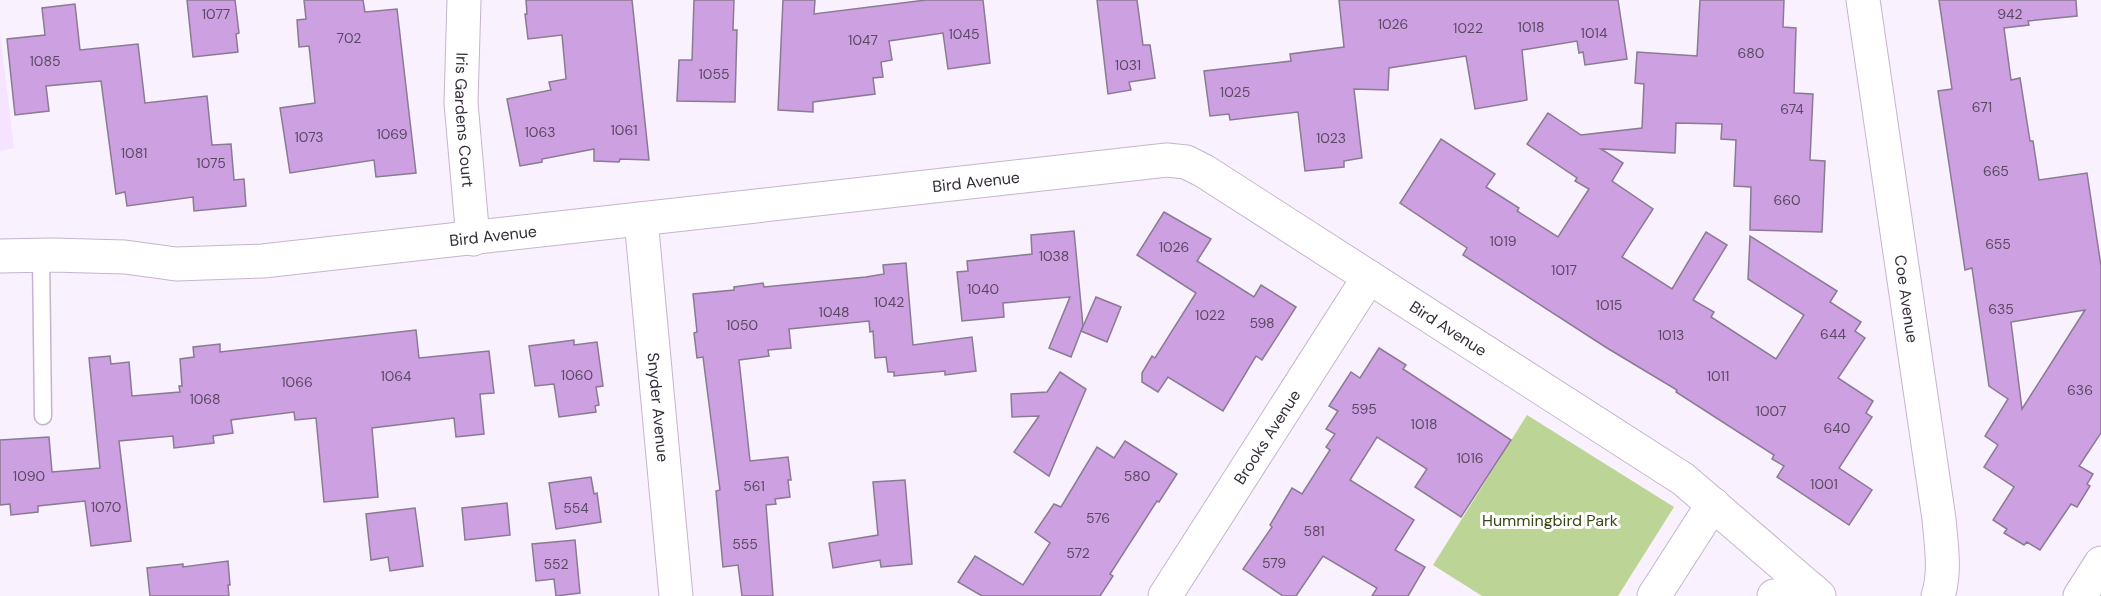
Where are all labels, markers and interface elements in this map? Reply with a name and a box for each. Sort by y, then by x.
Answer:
house number: 1077 [202,5,230,23]
house number: 942 [1997,5,2023,23]
house number: 1026 [1378,15,1408,33]
house number: 1018 [1518,18,1544,36]
house number: 1022 [1453,19,1483,37]
house number: 1014 [1581,24,1608,42]
house number: 1045 [949,25,979,43]
house number: 702 [337,29,361,47]
house number: 1047 [848,31,878,49]
house number: 680 [1738,44,1764,62]
house number: 1085 [30,52,61,70]
street label: Iris Gardens Court [450,52,478,188]
house number: 1031 [1115,56,1141,74]
house number: 1055 [698,65,730,83]
house number: 1025 [1220,83,1250,101]
house number: 671 [1972,98,1992,116]
house number: 674 [1780,100,1804,118]
house number: 1061 [610,121,638,139]
house number: 1063 [524,123,556,141]
house number: 1069 [376,125,408,143]
house number: 1073 [294,128,324,146]
house number: 1023 [1316,129,1346,147]
house number: 1081 [121,144,147,162]
house number: 1075 [196,154,226,172]
house number: 665 [1983,162,2009,180]
street label: Bird Avenue [931,167,1021,197]
house number: 660 [1773,191,1801,209]
street label: Bird Avenue [448,220,538,251]
house number: 1019 [1489,232,1517,250]
house number: 655 [1985,235,2011,253]
house number: 1026 [1159,238,1189,256]
house number: 1038 [1039,247,1069,265]
street label: Coe Avenue [1889,253,1923,344]
house number: 1017 [1551,261,1577,279]
house number: 1040 [967,280,999,298]
house number: 1042 [874,293,904,311]
street label: Bird Avenue [1406,296,1491,361]
house number: 1015 [1596,296,1622,314]
house number: 635 [1988,300,2014,318]
house number: 1048 [819,303,849,321]
house number: 1022 [1195,306,1225,324]
house number: 598 [1249,314,1275,332]
house number: 1050 [726,316,758,334]
house number: 644 [1820,325,1846,343]
house number: 1013 [1658,326,1684,344]
street label: Snyder Avenue [642,351,674,463]
house number: 1060 [561,366,593,384]
house number: 1064 [380,367,412,385]
house number: 1011 [1707,367,1729,385]
house number: 1066 [281,373,313,391]
house number: 636 [2067,381,2093,399]
street label: Brooks Avenue [1229,386,1305,488]
house number: 1068 [189,390,221,408]
house number: 595 [1351,400,1377,418]
house number: 1007 [1756,402,1786,420]
house number: 1018 [1411,415,1437,433]
house number: 640 [1824,419,1850,437]
house number: 1016 [1456,449,1484,467]
house number: 1090 [13,467,45,485]
house number: 580 [1124,467,1150,485]
house number: 1001 [1810,475,1838,493]
house number: 561 [743,477,765,495]
house number: 1070 [91,498,121,516]
house number: 554 [563,499,589,517]
house number: 576 [1086,509,1110,527]
park label: Hummingbird Park [1482,510,1618,531]
house number: 581 [1303,522,1325,540]
house number: 555 [732,535,758,553]
house number: 572 [1066,544,1090,562]
house number: 579 [1262,554,1286,572]
house number: 552 [544,555,568,573]

